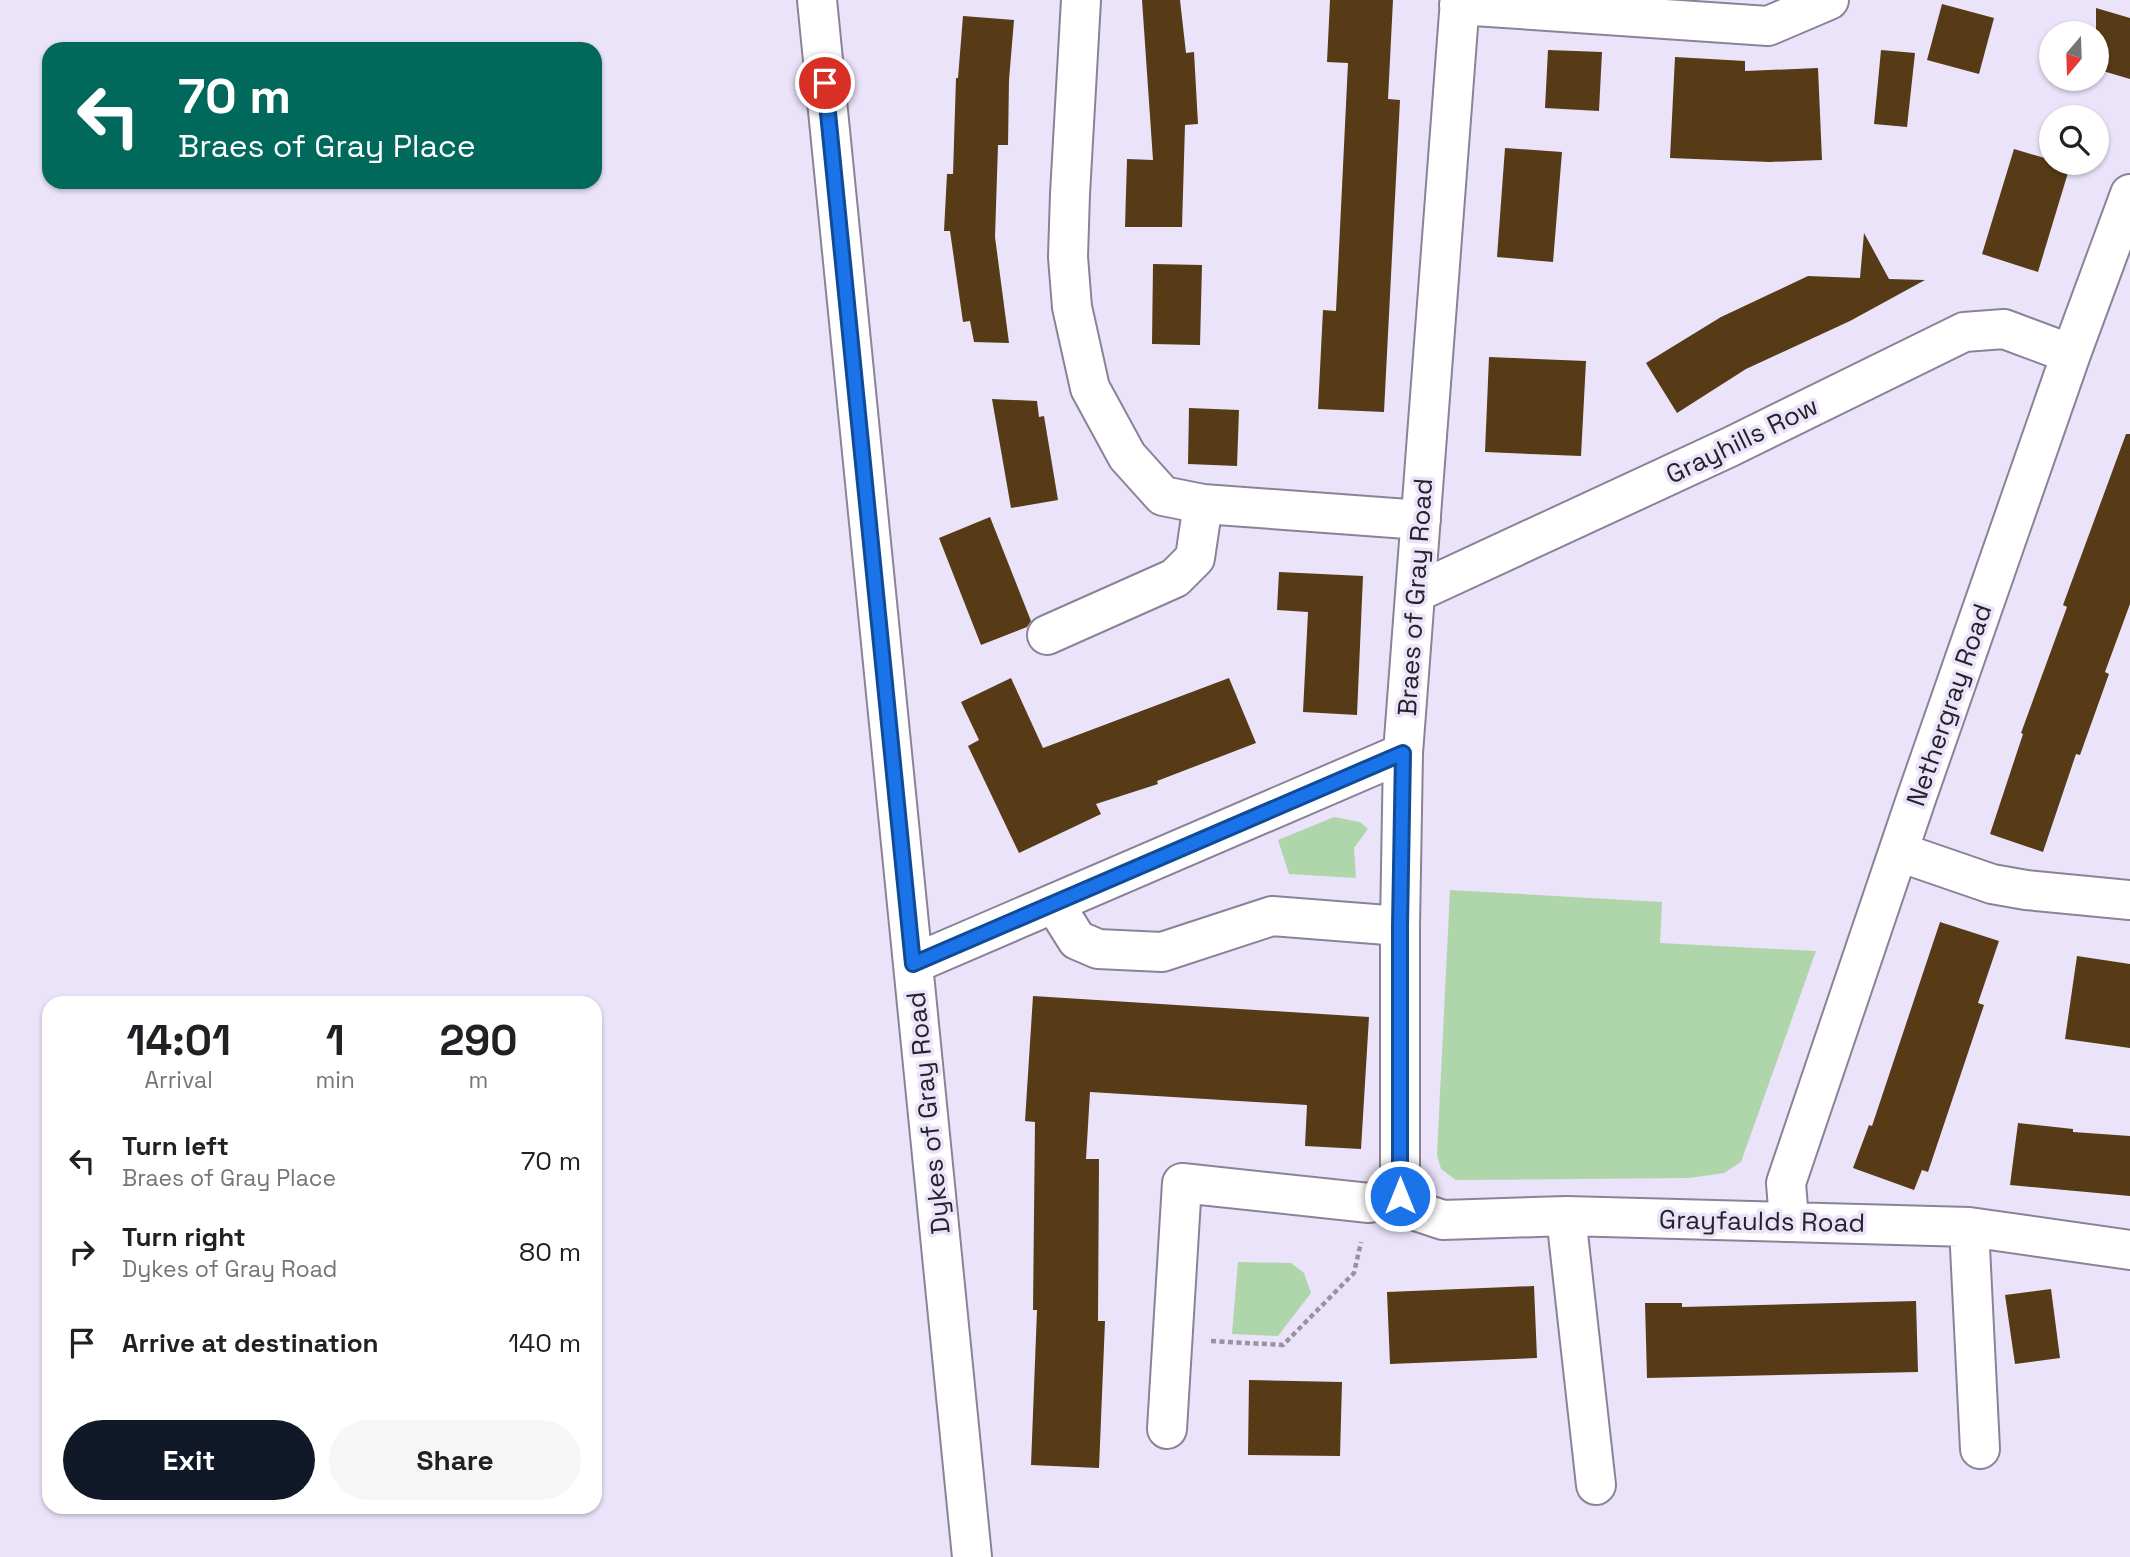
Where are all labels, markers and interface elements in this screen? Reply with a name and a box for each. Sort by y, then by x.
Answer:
north arrow [2039,21,2109,91]
map controls [2039,21,2109,175]
pin [795,53,855,113]
icon: arrive [806,64,844,102]
text: 70 m [178,65,291,127]
icon: left [63,70,154,161]
button: search [2039,105,2109,175]
text: Braes of Gray Place [178,126,476,166]
street label: Grayhills Row [1660,388,1824,492]
street label: Braes of Gray Road [1390,477,1440,717]
street label: Nethergray Road [1898,599,2000,811]
street label: Dykes of Gray Road [898,990,958,1236]
text: 14:01 [127,1014,231,1067]
text: 1 [326,1014,345,1067]
text: 290 [439,1014,517,1067]
text: Arrival [145,1065,213,1095]
text: min [315,1065,355,1095]
text: m [469,1065,488,1095]
text: Turn left [122,1129,229,1163]
icon: left [63,1142,101,1180]
text: 70 m [521,1144,581,1178]
position arrow [1363,1159,1437,1233]
text: Braes of Gray Place [122,1163,336,1193]
street label: Grayfaulds Road [1659,1202,1865,1240]
text: Turn right [122,1220,246,1254]
icon: right [63,1233,101,1271]
text: 80 m [519,1235,581,1269]
text: Dykes of Gray Road [122,1254,337,1284]
icon: arrive [63,1324,101,1362]
text: Arrive at destination [122,1326,379,1360]
text: 140 m [508,1326,581,1360]
button: Exit [63,1420,315,1500]
button: Share [329,1420,581,1500]

